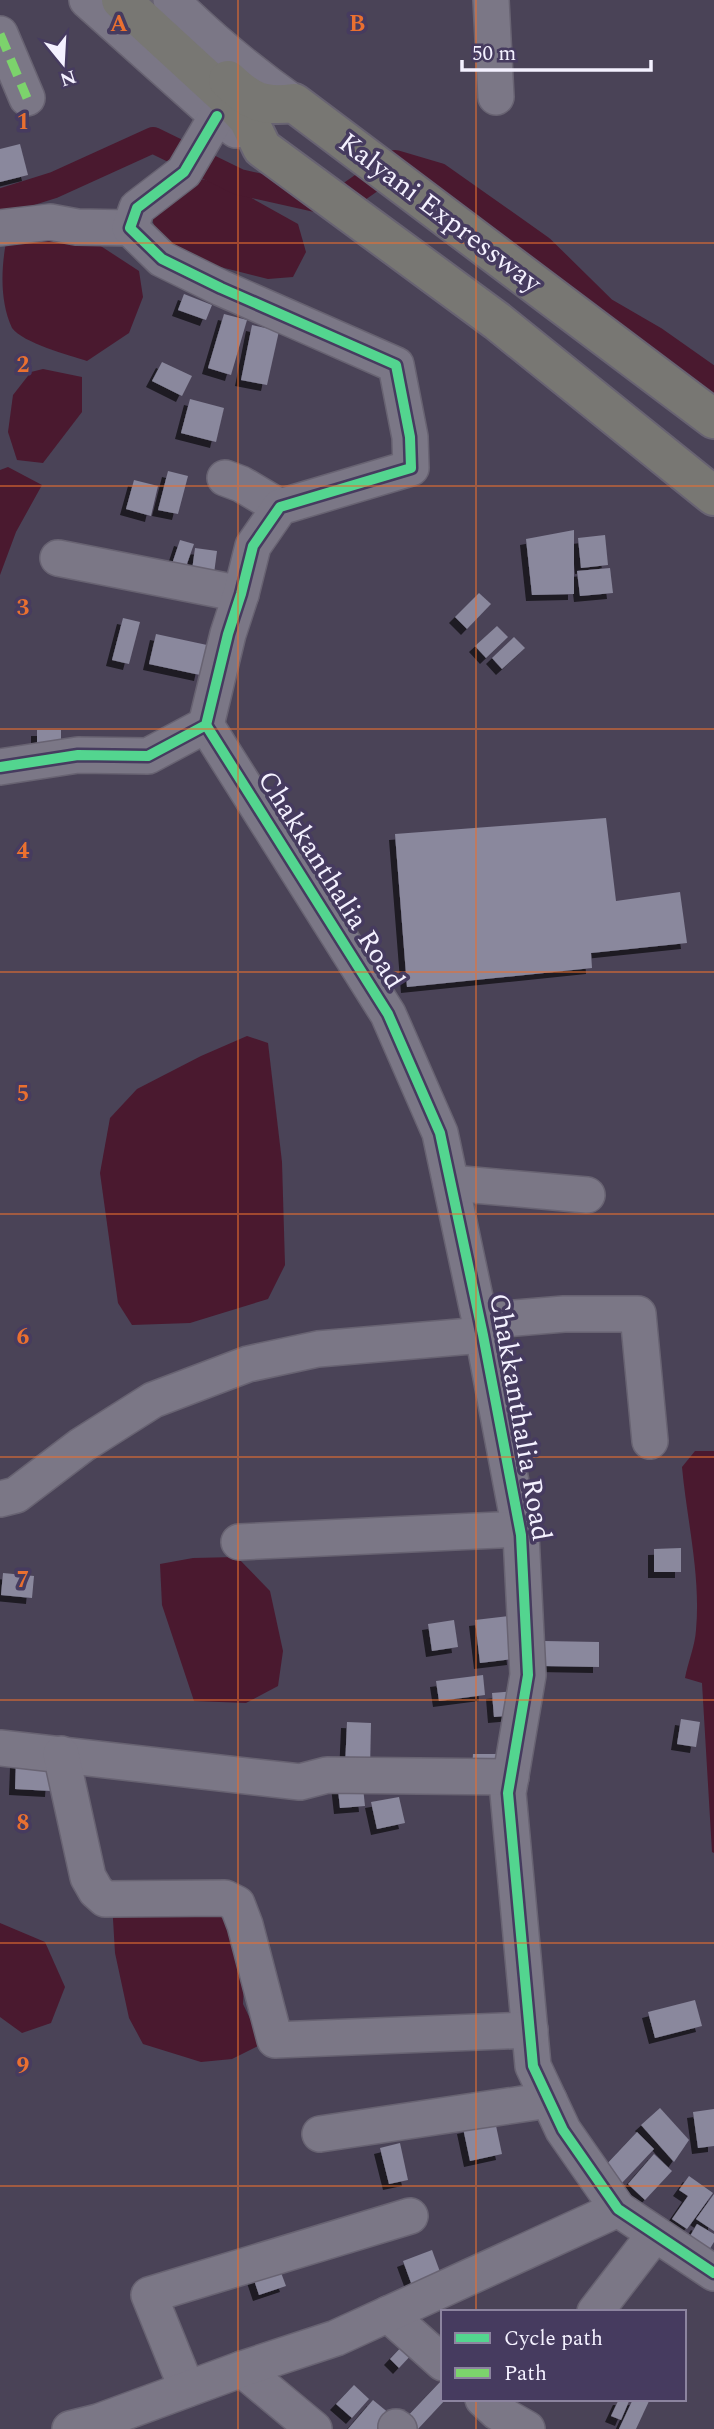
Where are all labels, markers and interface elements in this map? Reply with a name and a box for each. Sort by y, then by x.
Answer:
text: A [110,7,128,42]
text: B [349,7,365,42]
north arrow [28,28,98,98]
scale bar [462,28,651,72]
text: 50 m [472,38,516,70]
text: N [56,62,80,94]
text: 1 [17,105,29,140]
street label: Kalyani Expressway [329,122,552,305]
text: 2 [17,348,30,383]
text: 3 [17,591,30,626]
street label: Chakkanthalia Road [246,762,416,998]
text: 4 [17,834,30,869]
text: 5 [17,1077,29,1112]
street label: Chakkanthalia Road [477,1290,563,1544]
text: 6 [17,1320,30,1355]
text: 7 [17,1563,29,1598]
text: 8 [17,1806,29,1841]
text: 9 [17,2049,30,2084]
legend [441,2310,686,2401]
text: Cycle path [504,2323,603,2355]
text: Path [504,2358,547,2390]

